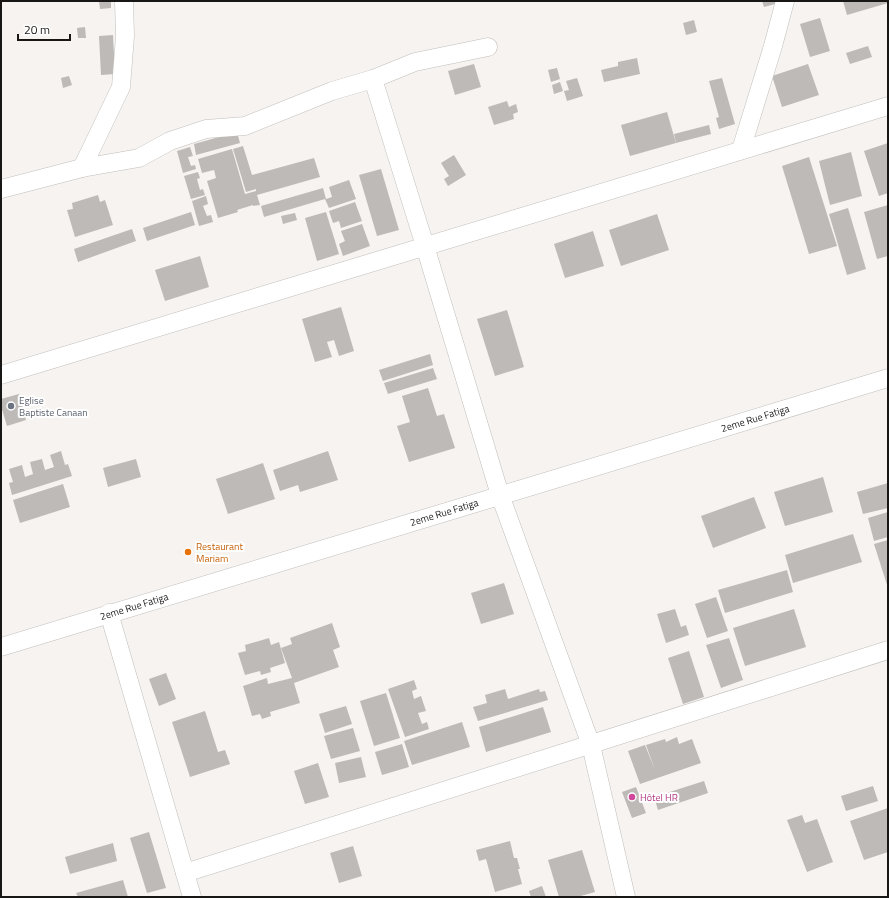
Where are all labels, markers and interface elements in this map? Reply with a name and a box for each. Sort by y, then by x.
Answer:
scale bar [18,16,70,42]
text: 20 m [24,20,50,39]
place label: Eglise Baptiste Canaan [19,393,88,420]
marker: Eglise Baptiste Canaan [6,401,16,411]
street label: 2eme Rue Fatiga [719,401,791,436]
street label: 2eme Rue Fatiga [408,495,480,530]
place label: Restaurant Mariam [196,539,243,566]
marker: Restaurant Mariam [183,547,193,557]
street label: 2eme Rue Fatiga [98,589,170,624]
place label: Hôtel HR [640,790,678,805]
marker: Hôtel HR [627,792,637,802]

